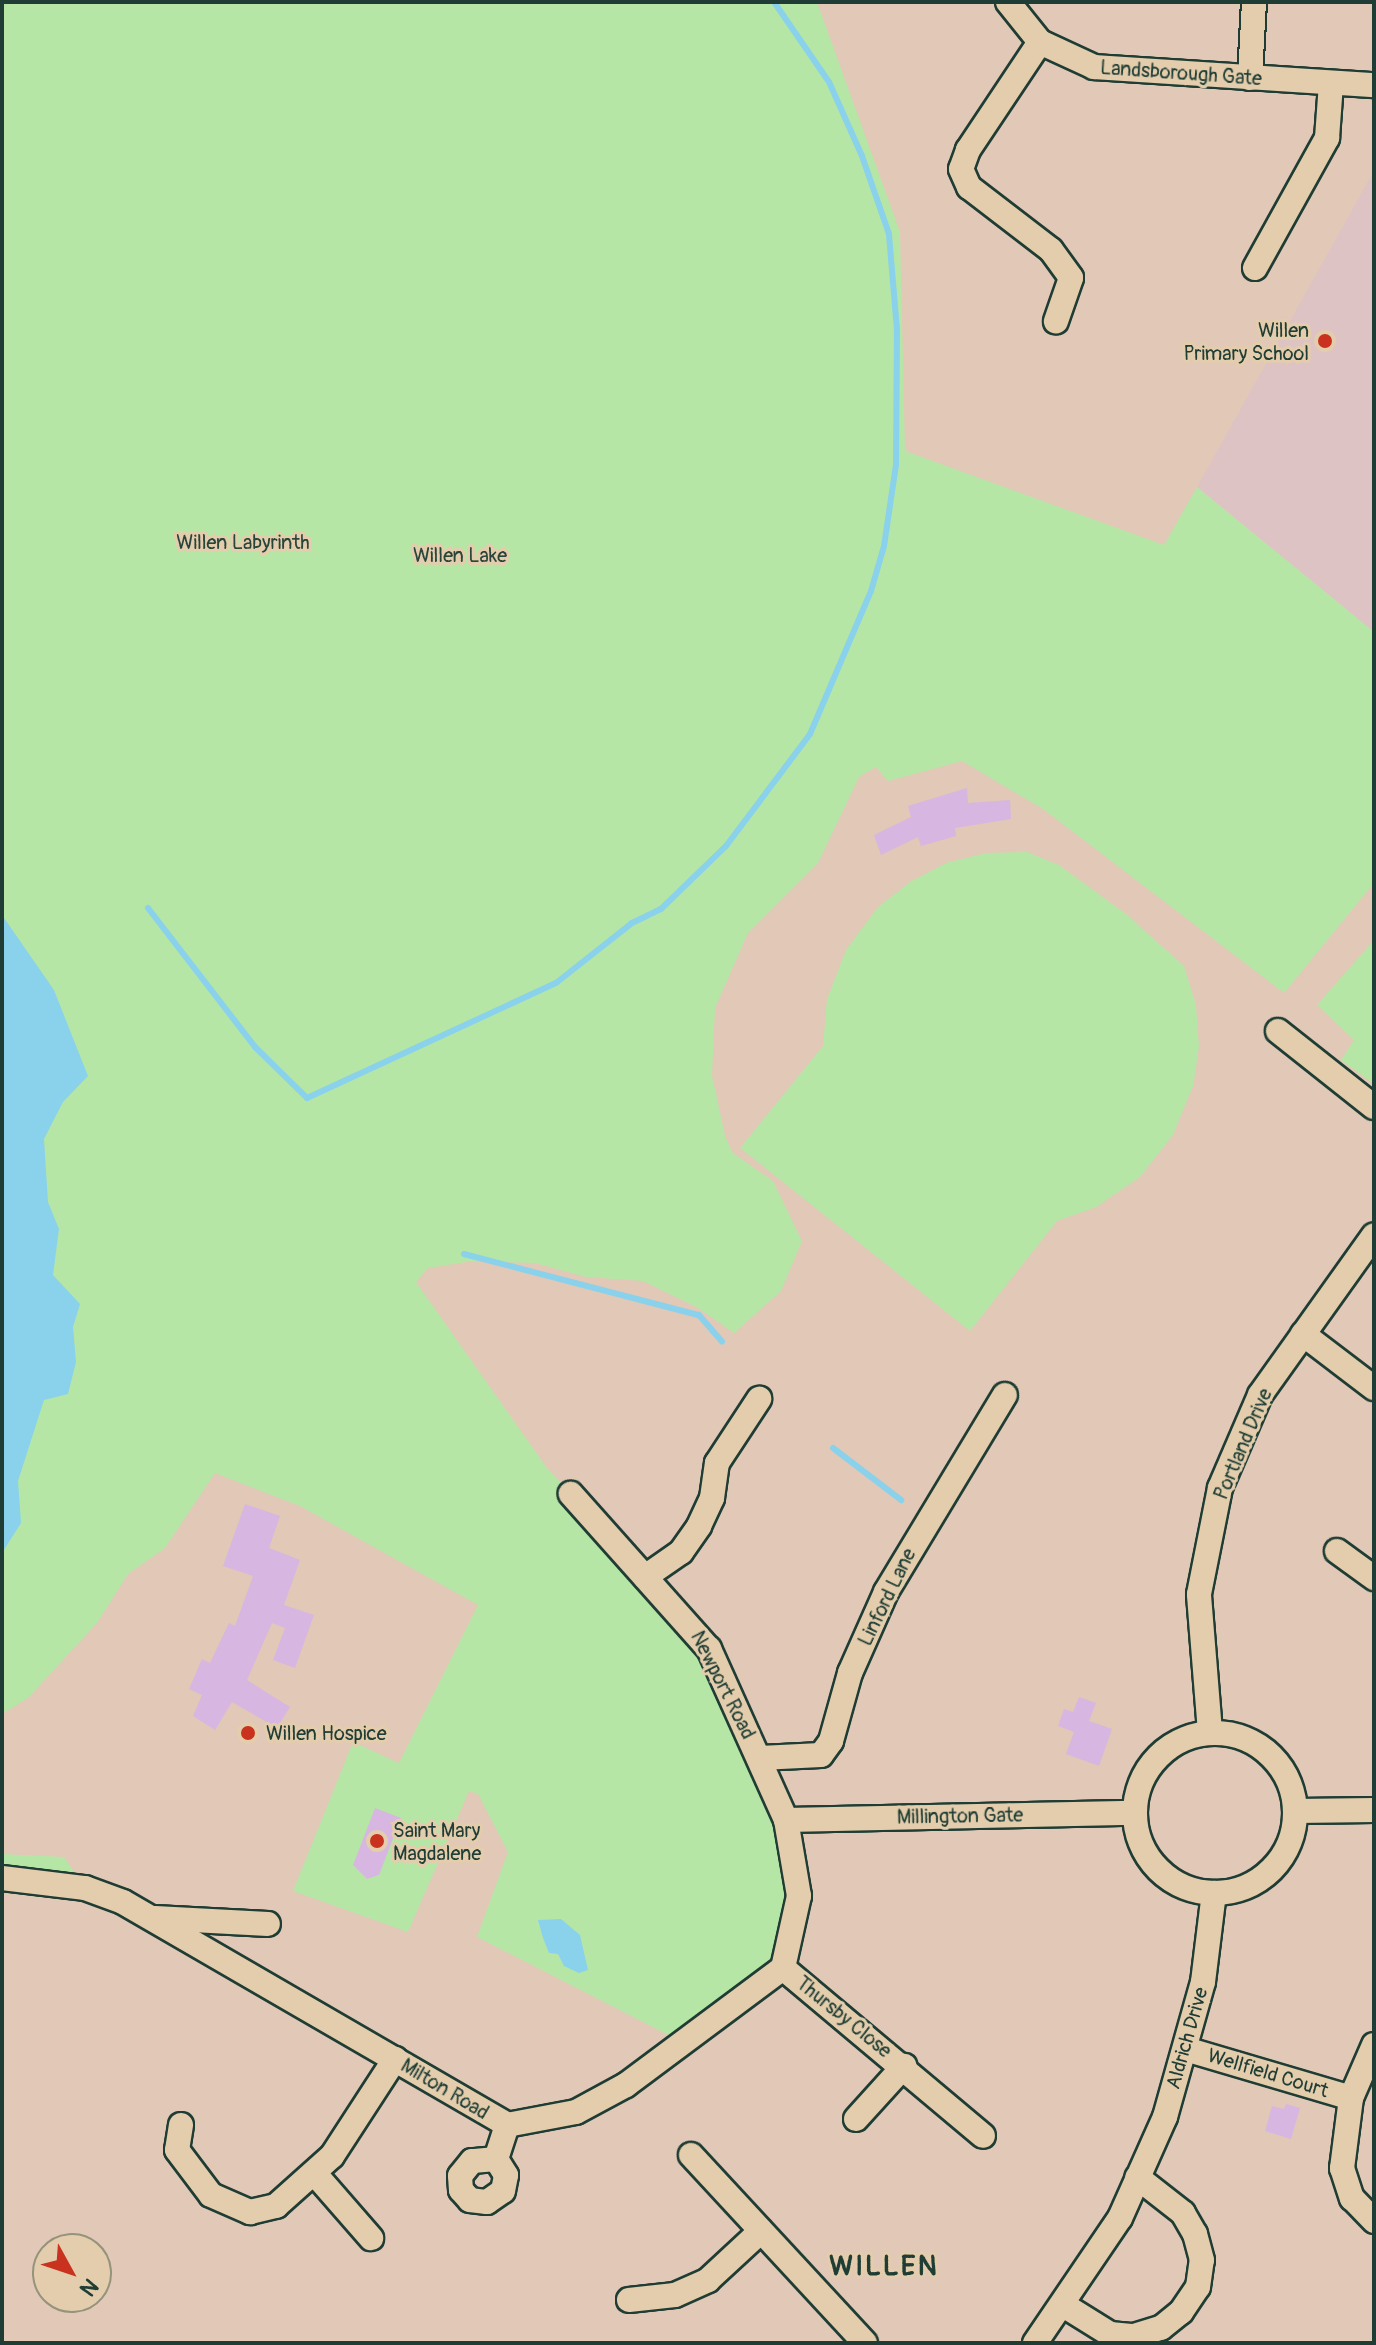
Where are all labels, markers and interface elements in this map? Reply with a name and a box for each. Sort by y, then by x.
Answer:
street label: Landsborough Gate [1099,55,1263,91]
place label: Willen Primary School [1184,318,1309,365]
marker: Willen Primary School [1316,332,1334,350]
park label: Willen Labyrinth [176,530,310,554]
park label: Willen Lake [413,543,507,567]
street label: Portland Drive [1209,1385,1277,1503]
street label: Linford Lane [853,1544,921,1650]
street label: Newport Road [686,1627,760,1743]
place label: Willen Hospice [266,1721,387,1745]
marker: Willen Hospice [237,1722,259,1744]
street label: Millington Gate [897,1803,1023,1829]
place label: Saint Mary Magdalene [393,1818,481,1865]
marker: Saint Mary Magdalene [368,1832,386,1850]
street label: Thursby Close [791,1971,897,2063]
street label: Aldrich Drive [1161,1984,1213,2092]
street label: Wellfield Court [1205,2043,1331,2103]
street label: Milton Road [397,2053,493,2125]
north arrow [32,2233,112,2313]
district label: WILLEN [829,2250,939,2284]
text: N [73,2272,104,2302]

